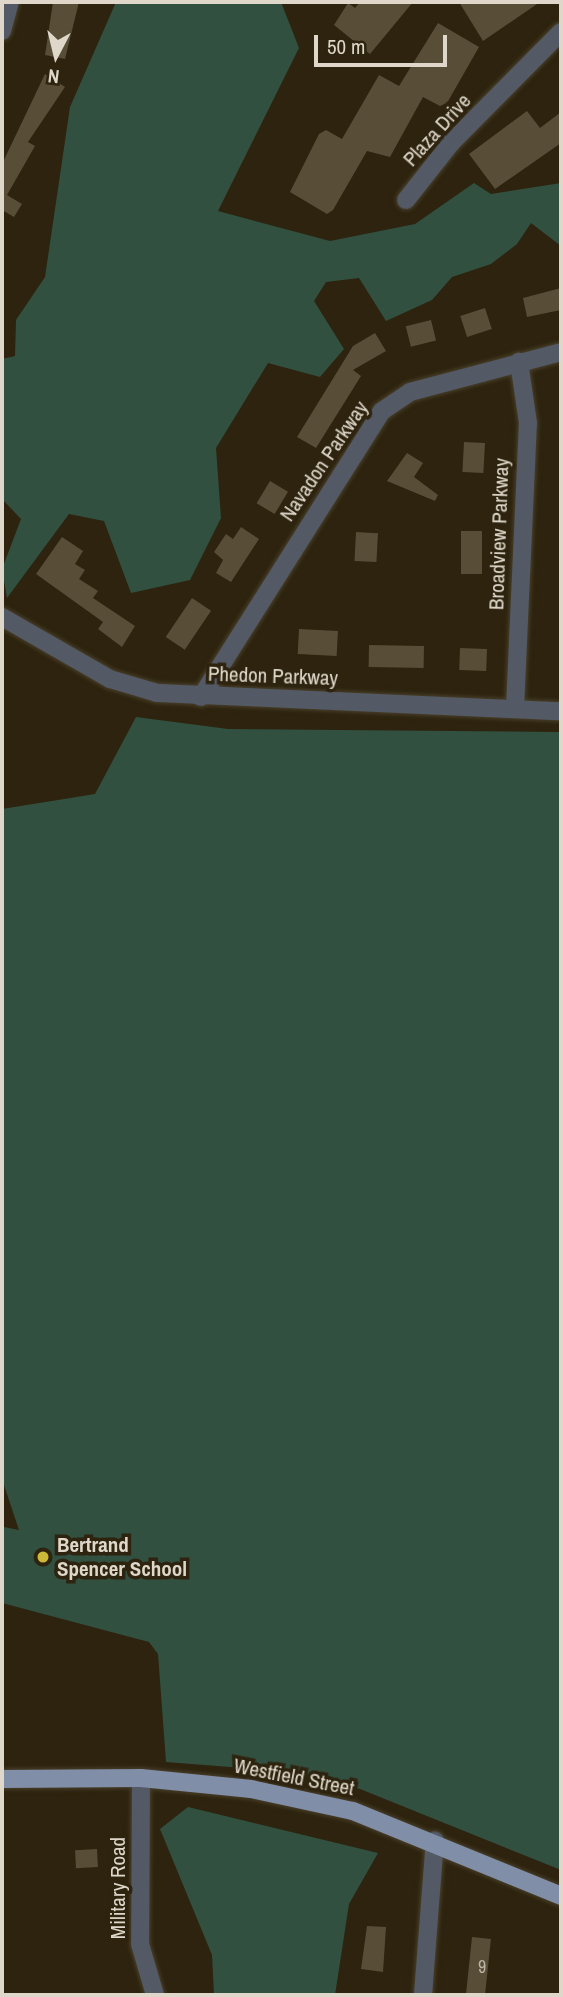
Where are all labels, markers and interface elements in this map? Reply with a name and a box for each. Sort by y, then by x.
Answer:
north arrow [21,21,91,91]
scale bar [318,21,451,65]
text: 50 m [327,32,365,61]
text: N [46,63,61,90]
street label: Plaza Drive [398,88,476,172]
street label: Navadon Parkway [274,396,374,526]
street label: Broadview Parkway [484,458,514,610]
street label: Phedon Parkway [208,661,338,691]
place label: Bertrand Spencer School [57,1532,187,1582]
marker: Bertrand Spencer School [35,1549,51,1565]
street label: Westfield Street [232,1753,356,1801]
street label: Military Road [105,1837,131,1939]
house number: 9 [478,1956,486,1978]

